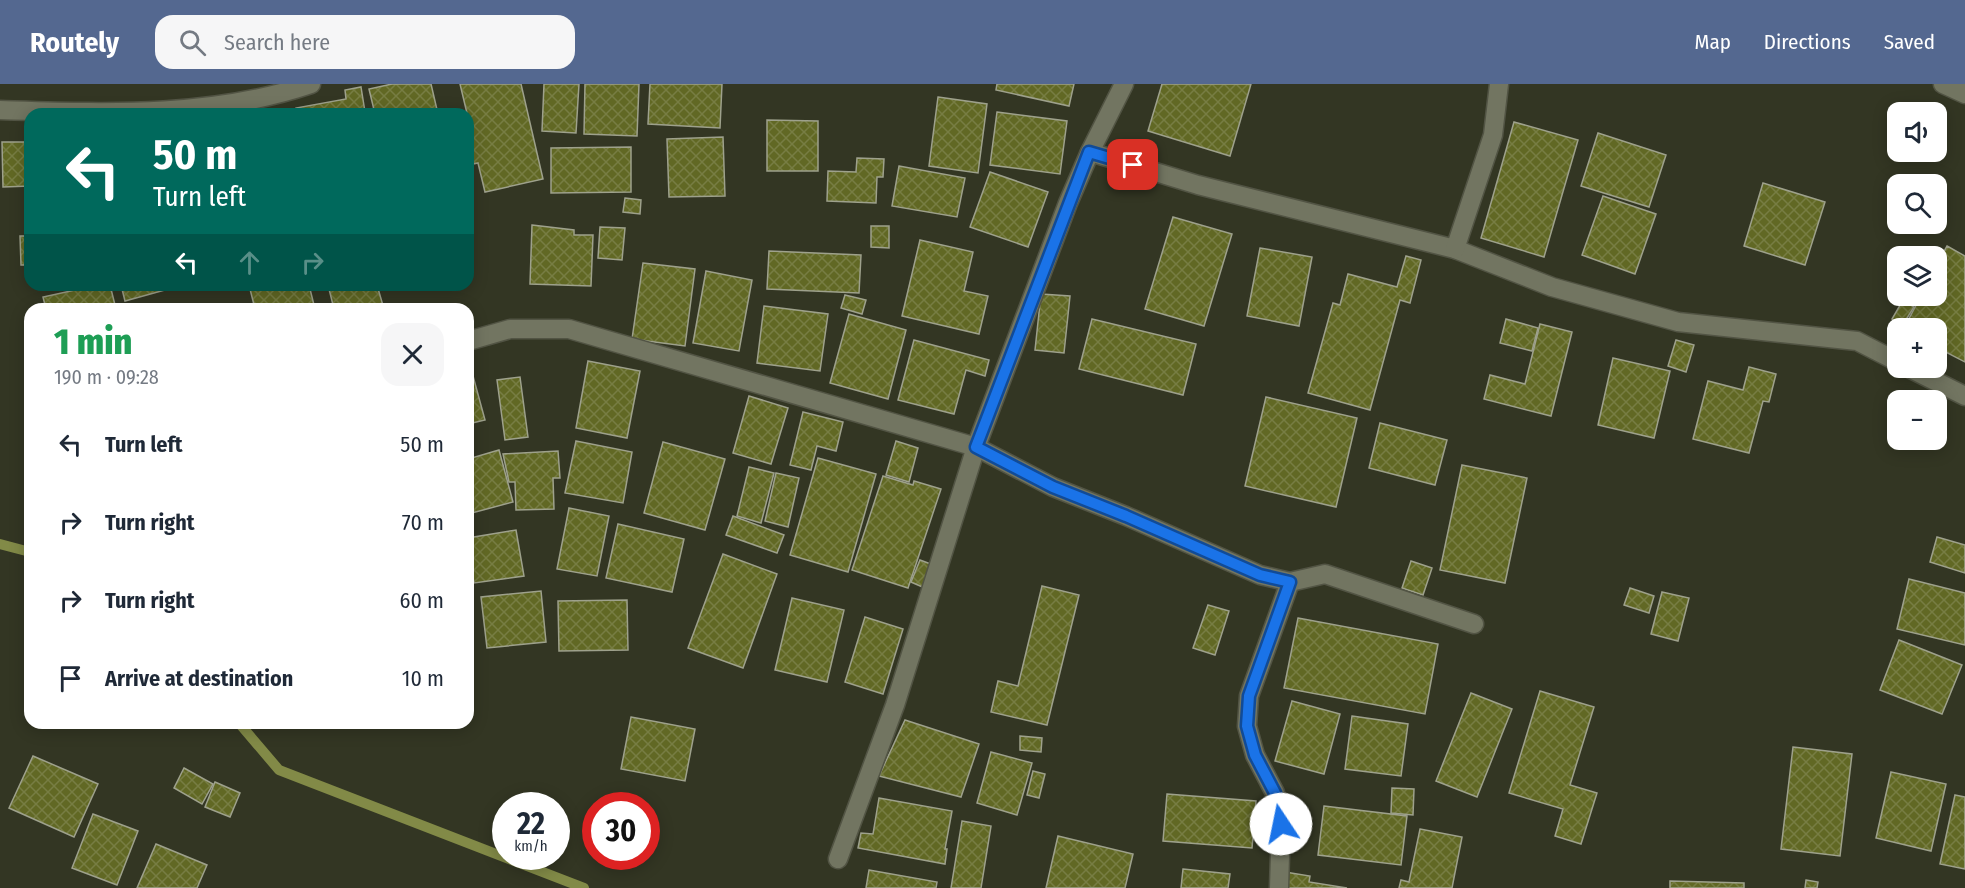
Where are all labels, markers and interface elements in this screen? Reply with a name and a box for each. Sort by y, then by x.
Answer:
search box [155,15,575,69]
text: Routely [30,26,119,59]
icon: search [176,26,209,59]
text: Search here [224,29,330,56]
text: Map [1694,29,1731,55]
text: Directions [1764,29,1851,55]
text: Saved [1884,29,1935,55]
map controls [1887,102,1947,450]
button: sound [1887,102,1947,162]
text: 50 m [153,130,237,180]
icon: left [54,132,132,210]
pin [1107,139,1158,190]
icon: arrive [1116,148,1149,181]
button: search [1887,174,1947,234]
text: Turn left [153,181,246,213]
icon: left [170,246,203,279]
icon: ahead [233,246,266,279]
icon: right [296,246,329,279]
button: layers [1887,246,1947,306]
button: + [1887,318,1947,378]
text: 1 min [54,320,132,364]
button: close [381,323,444,386]
text: 190 m · 09:28 [54,365,159,389]
button: − [1887,390,1947,450]
icon: left [54,428,87,461]
text: Turn left [105,431,183,458]
text: 50 m [400,431,444,458]
icon: right [54,506,87,539]
text: Turn right [105,509,194,536]
text: 70 m [402,509,444,536]
icon: right [54,584,87,617]
text: Turn right [105,587,194,614]
text: 60 m [400,587,444,614]
icon: arrive [54,662,87,695]
text: Arrive at destination [105,665,293,692]
text: 10 m [402,665,444,692]
speed limit sign: 30 [582,792,660,870]
position arrow [1249,792,1313,856]
text: 22 [517,806,545,842]
text: km/h [514,837,548,855]

